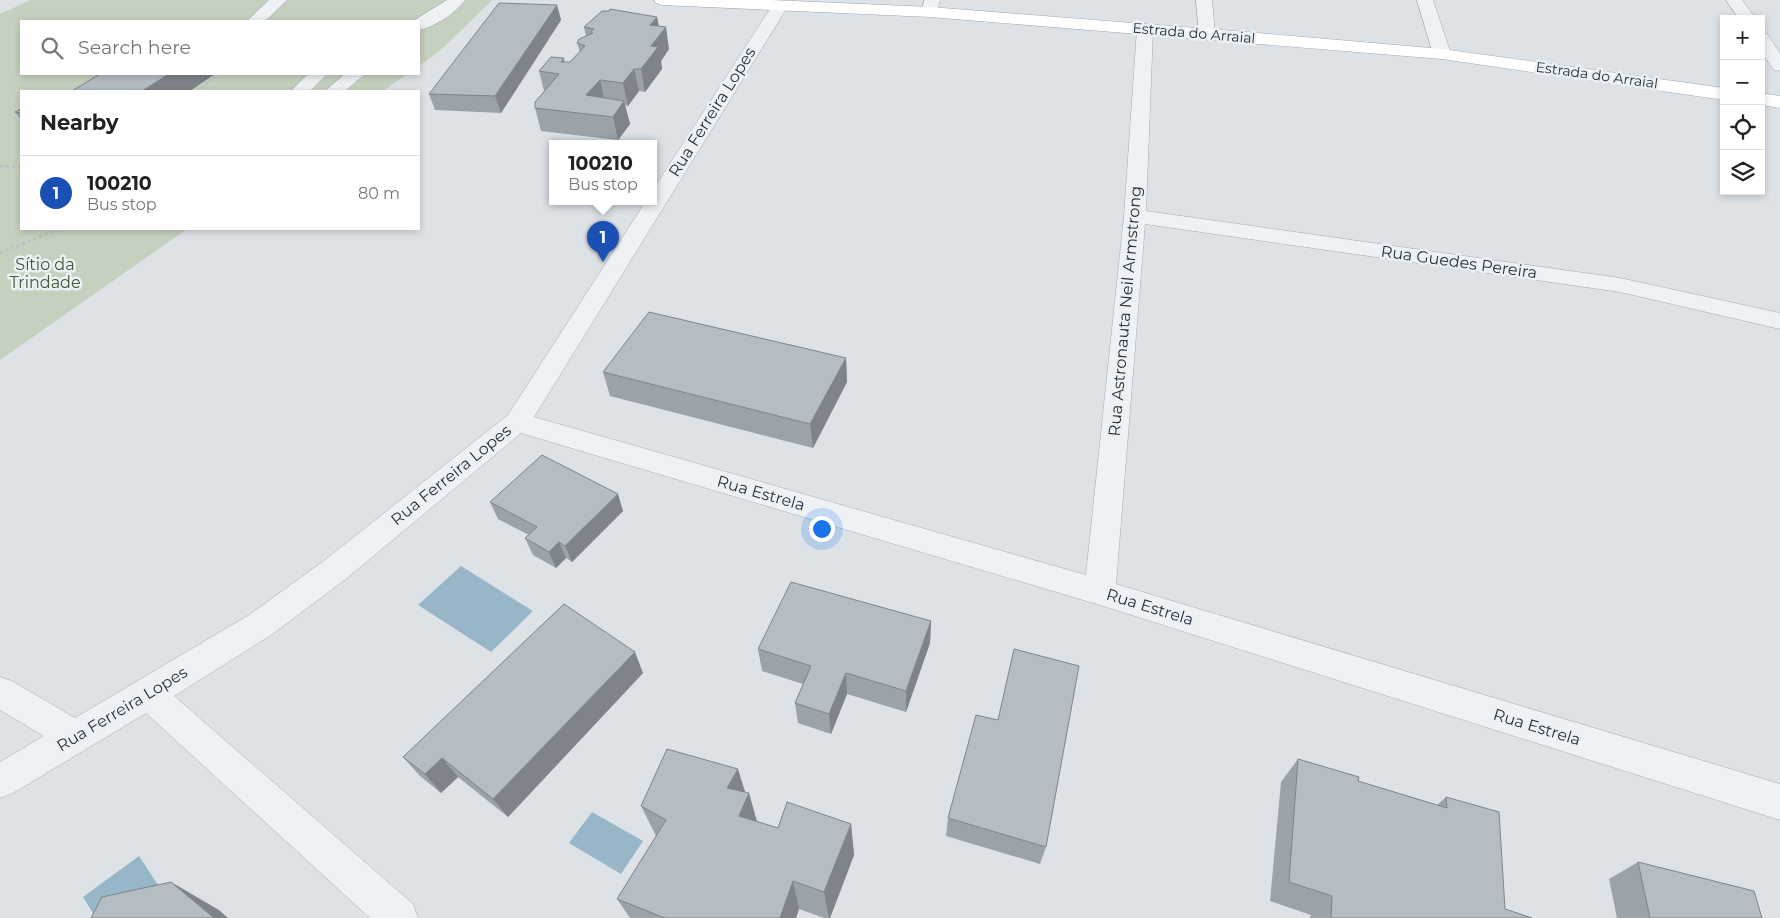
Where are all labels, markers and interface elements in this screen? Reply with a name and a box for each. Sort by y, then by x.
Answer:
map controls [1720,15,1765,195]
button: + [1720,15,1765,60]
street label: Estrada do Arraial [1132,19,1256,47]
search box [20,20,420,75]
icon: search [38,34,66,62]
text: Search here [78,36,191,59]
street label: Rua Ferreira Lopes [664,44,760,180]
street label: Estrada do Arraial [1535,58,1659,92]
button: − [1720,60,1765,105]
button: locate [1720,105,1765,150]
text: Nearby [40,110,119,135]
popup [549,140,657,205]
button: layers [1720,150,1765,195]
text: 100210 [568,152,633,175]
text: 100210 [87,172,152,195]
text: Bus stop [568,175,638,194]
text: 1 [53,184,59,203]
text: 80 m [358,184,400,203]
street label: Rua Astronauta Neil Armstrong [1105,185,1145,437]
text: Bus stop [87,195,157,214]
pin: 1 [587,221,619,262]
street label: Rua Guedes Pereira [1380,242,1538,282]
park label: Sítio da Trindade [9,255,81,292]
street label: Rua Ferreira Lopes [387,421,515,529]
street label: Rua Estrela [715,471,807,515]
your location [809,516,835,542]
street label: Rua Estrela [1104,585,1196,629]
street label: Rua Ferreira Lopes [53,662,191,756]
street label: Rua Estrela [1491,705,1583,749]

